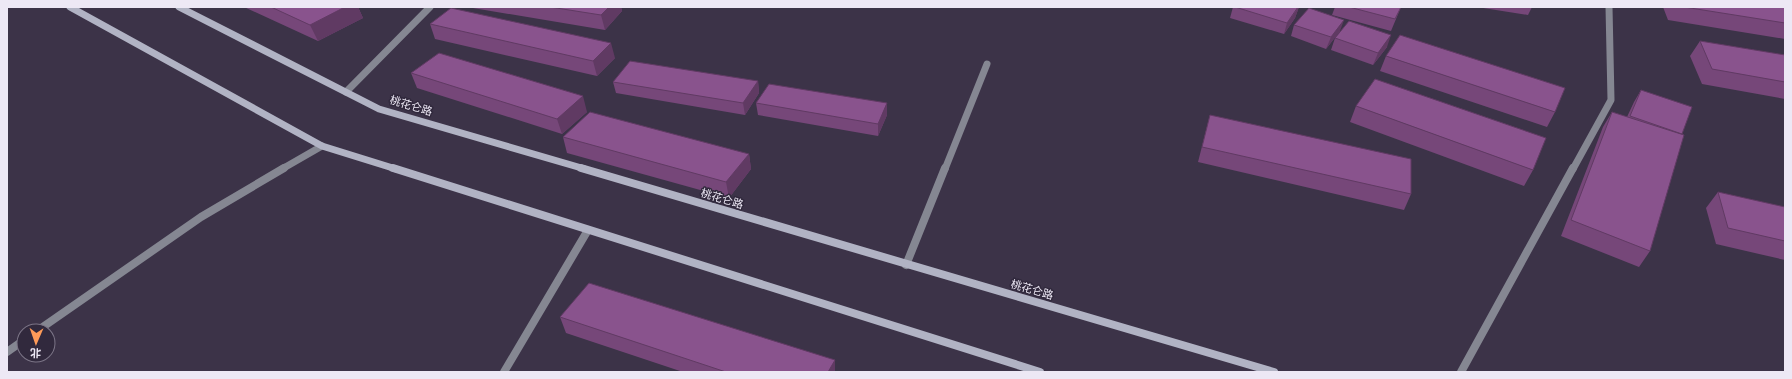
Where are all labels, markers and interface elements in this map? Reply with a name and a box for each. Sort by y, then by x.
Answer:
street label: 桃花仑路 [388,93,434,119]
street label: 桃花仑路 [699,186,745,212]
street label: 桃花仑路 [1009,278,1055,302]
north arrow [16,323,56,363]
text: 北 [30,346,41,359]

